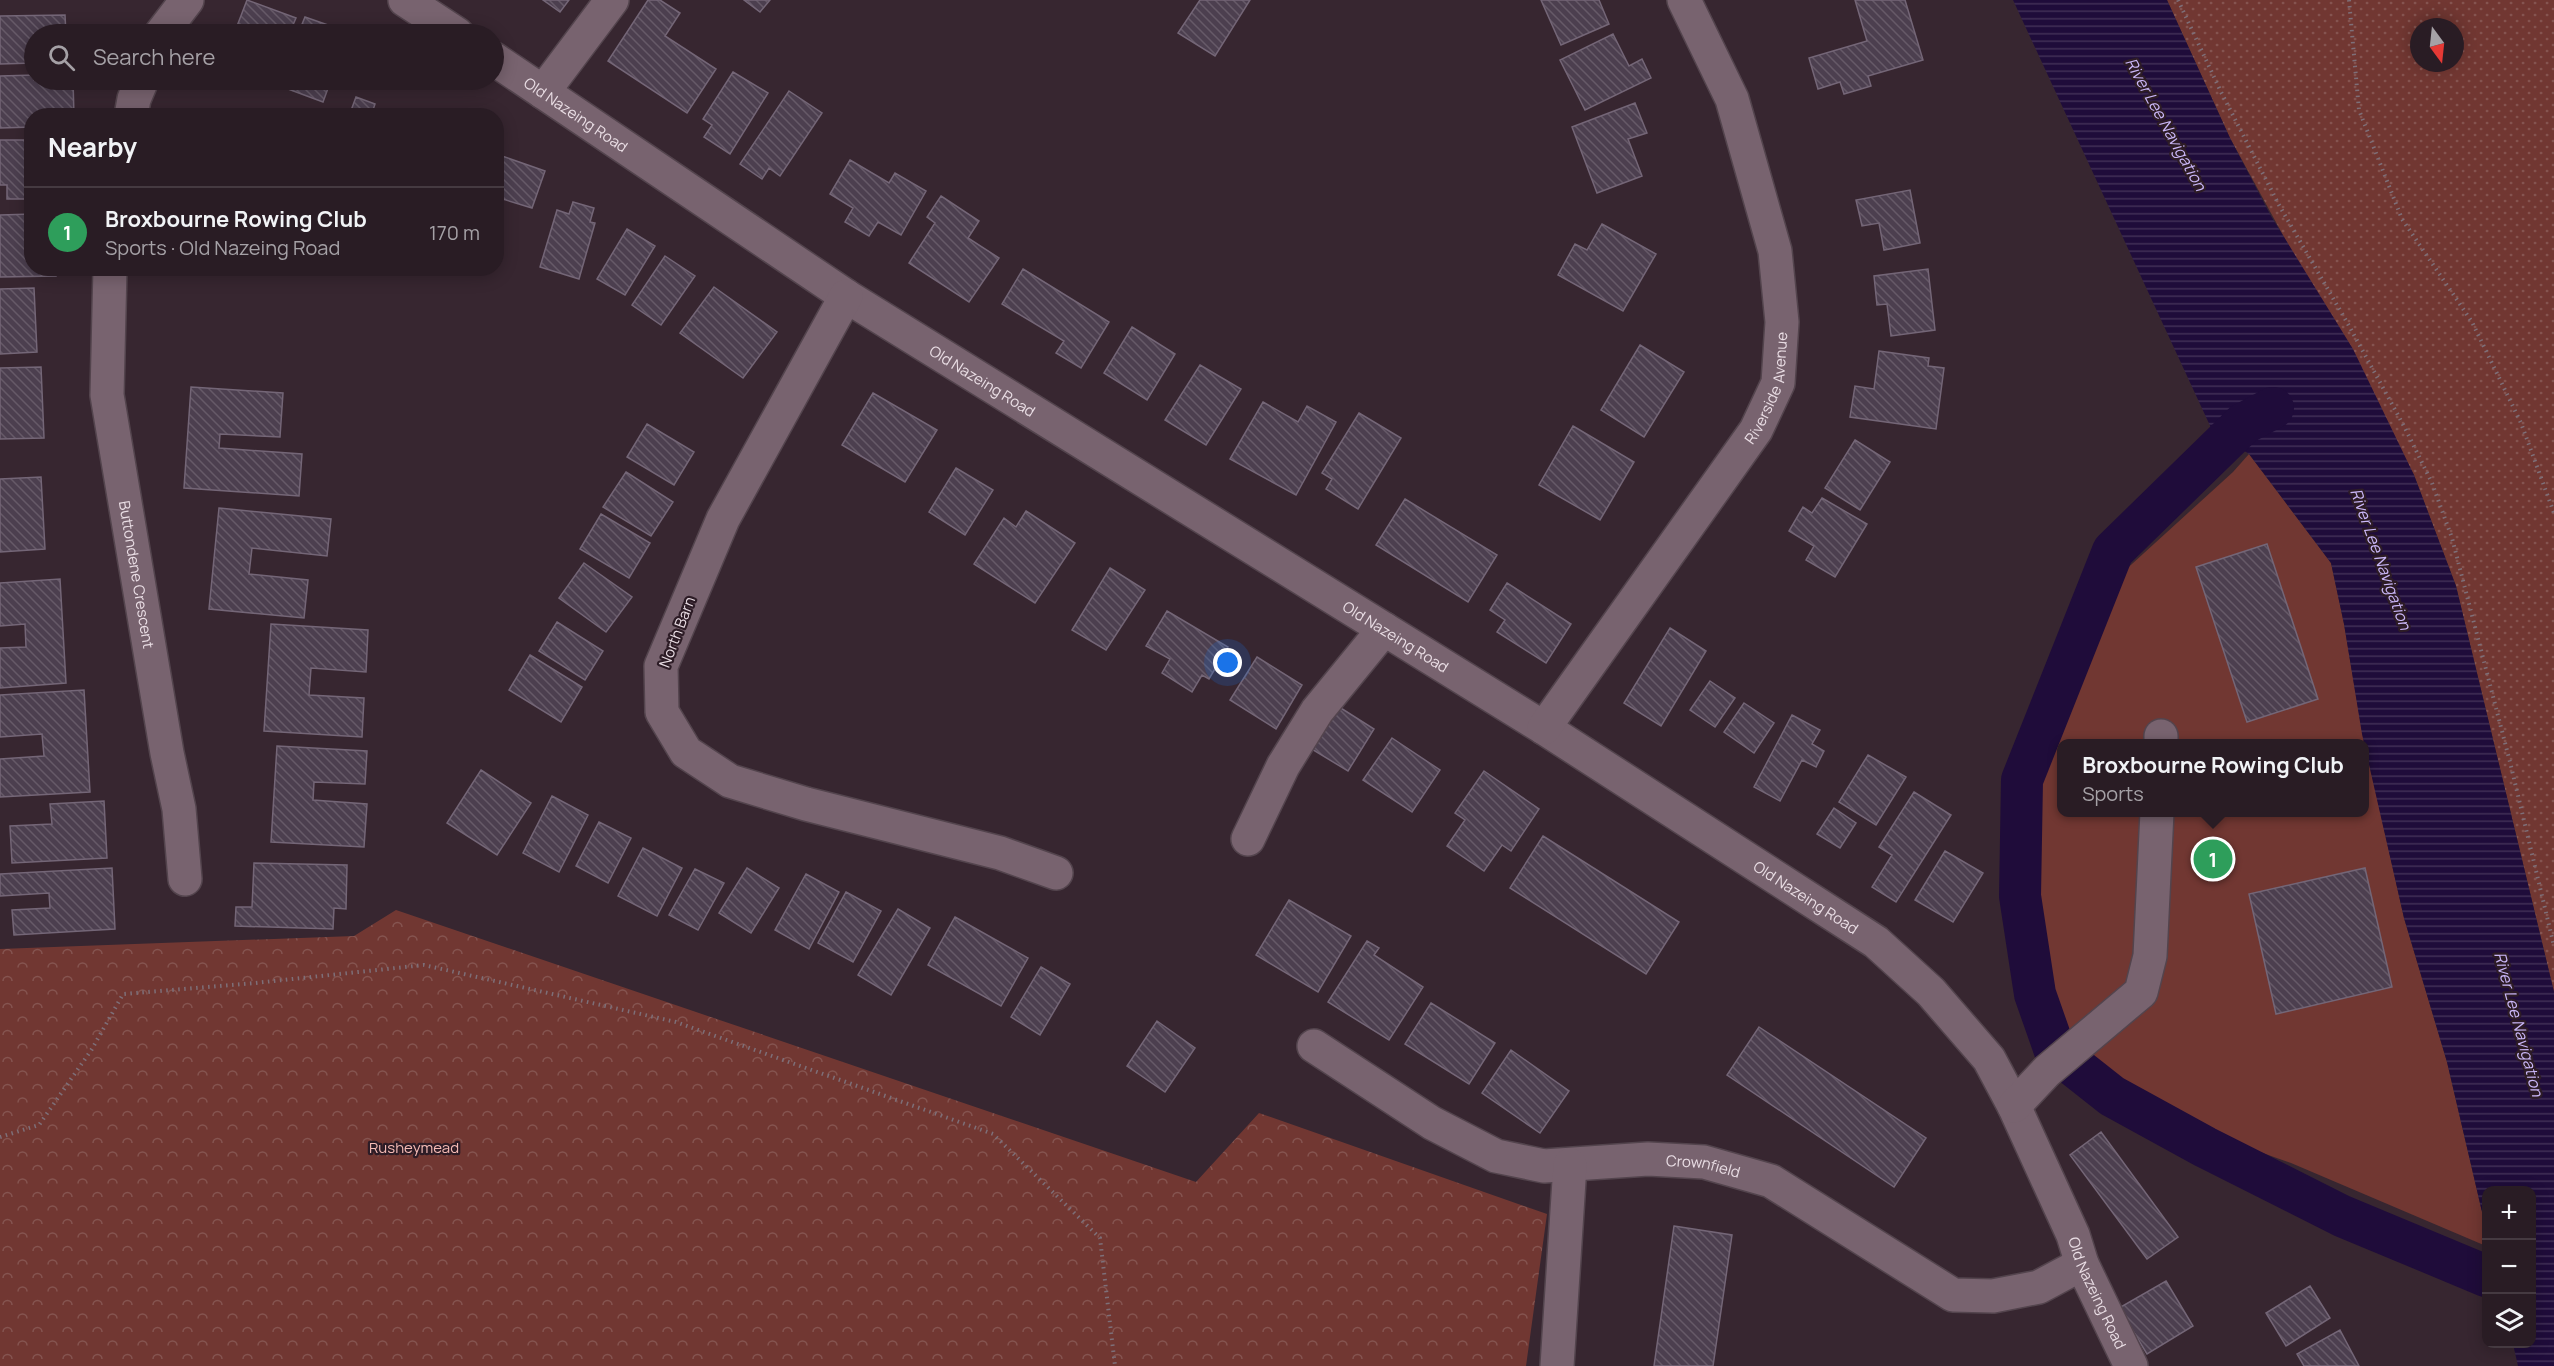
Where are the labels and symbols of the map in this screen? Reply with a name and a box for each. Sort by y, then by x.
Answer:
north arrow [2410,18,2464,72]
water label: River Lee Navigation [2120,54,2212,195]
street label: Old Nazeing Road [520,72,632,157]
street label: Riverside Avenue [1739,331,1792,448]
street label: Old Nazeing Road [926,340,1040,421]
water label: River Lee Navigation [2345,485,2417,633]
street label: Buttondene Crescent [114,499,160,650]
street label: North Barn [654,593,700,670]
street label: Old Nazeing Road [1339,596,1453,677]
your location [1213,648,1242,677]
pin: 1 [2194,836,2232,882]
street label: Old Nazeing Road [1750,855,1863,938]
water label: River Lee Navigation [2489,949,2549,1099]
park label: Rusheymead [369,1137,459,1158]
street label: Crownfield [1666,1149,1743,1182]
street label: Old Nazeing Road [2064,1234,2132,1352]

